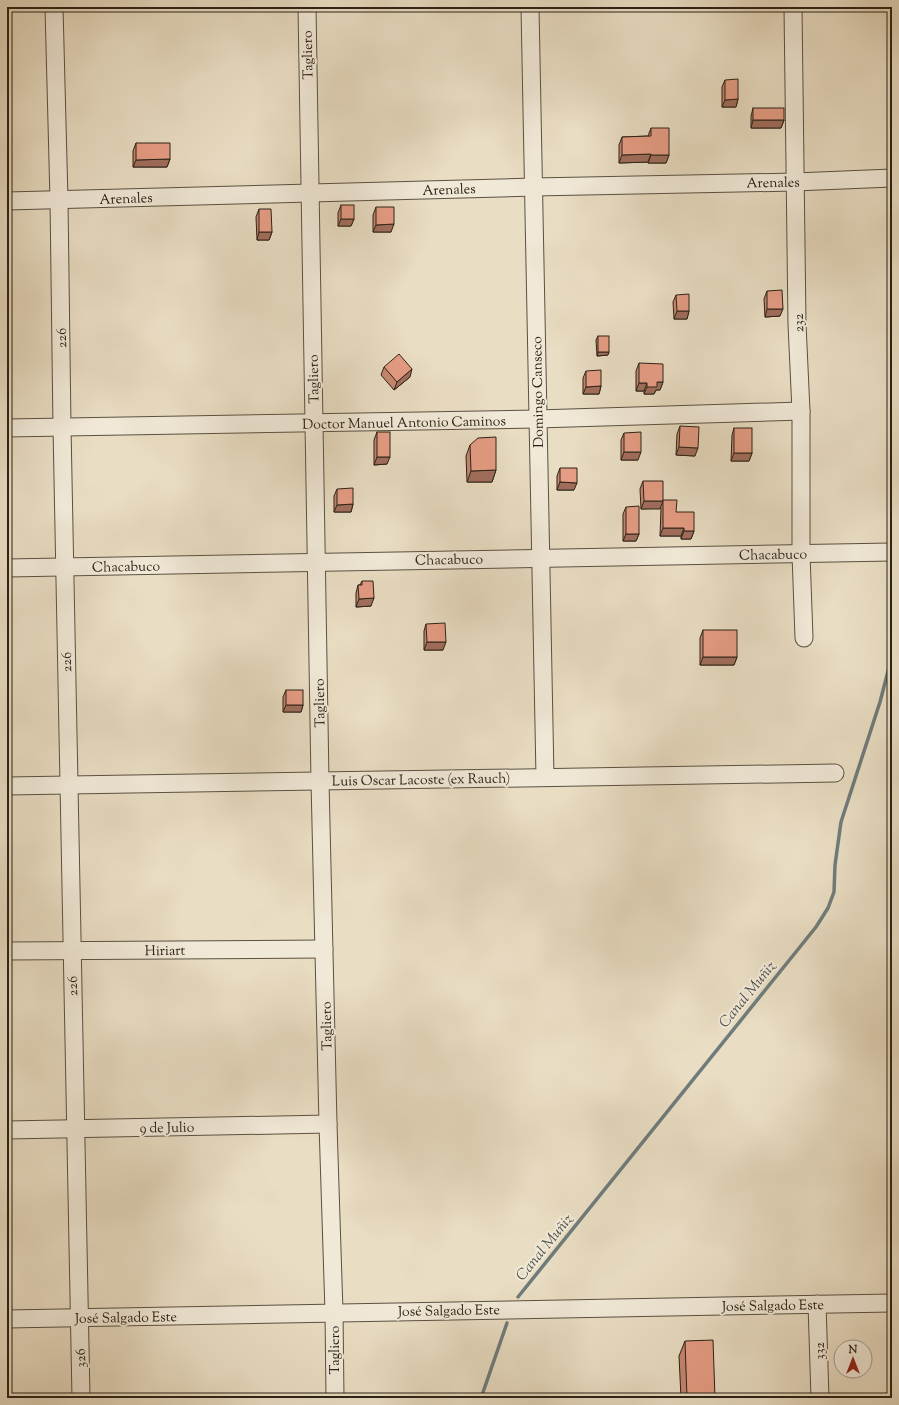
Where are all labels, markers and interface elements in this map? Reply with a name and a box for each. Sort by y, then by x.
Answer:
street label: Tagliero [299,30,319,80]
street label: Arenales [746,174,800,194]
street label: Arenales [422,180,476,202]
street label: Arenales [99,189,153,211]
street label: 232 [790,313,810,333]
street label: 226 [53,328,73,348]
street label: Domingo Canseco [528,336,550,448]
street label: Tagliero [305,354,325,404]
street label: Doctor Manuel Antonio Caminos [302,412,506,436]
street label: Chacabuco [739,545,808,567]
street label: Chacabuco [415,550,484,572]
street label: Chacabuco [92,557,161,579]
street label: 226 [58,652,78,672]
street label: Tagliero [311,678,331,728]
street label: Luis Oscar Lacoste (ex Rauch) [332,769,511,793]
street label: Hiriart [145,942,186,962]
water label: Canal Muñiz [715,957,782,1033]
street label: 226 [64,976,84,996]
street label: Tagliero [318,1001,338,1051]
street label: 9 de Julio [140,1119,195,1139]
water label: Canal Muñiz [512,1210,579,1286]
street label: José Salgado Este [721,1296,824,1318]
street label: José Salgado Este [397,1301,500,1323]
street label: José Salgado Este [74,1308,177,1330]
street label: Tagliero [326,1325,346,1374]
north arrow [833,1339,873,1379]
street label: 332 [811,1341,831,1360]
text: N [848,1342,858,1358]
street label: 326 [72,1348,92,1368]

